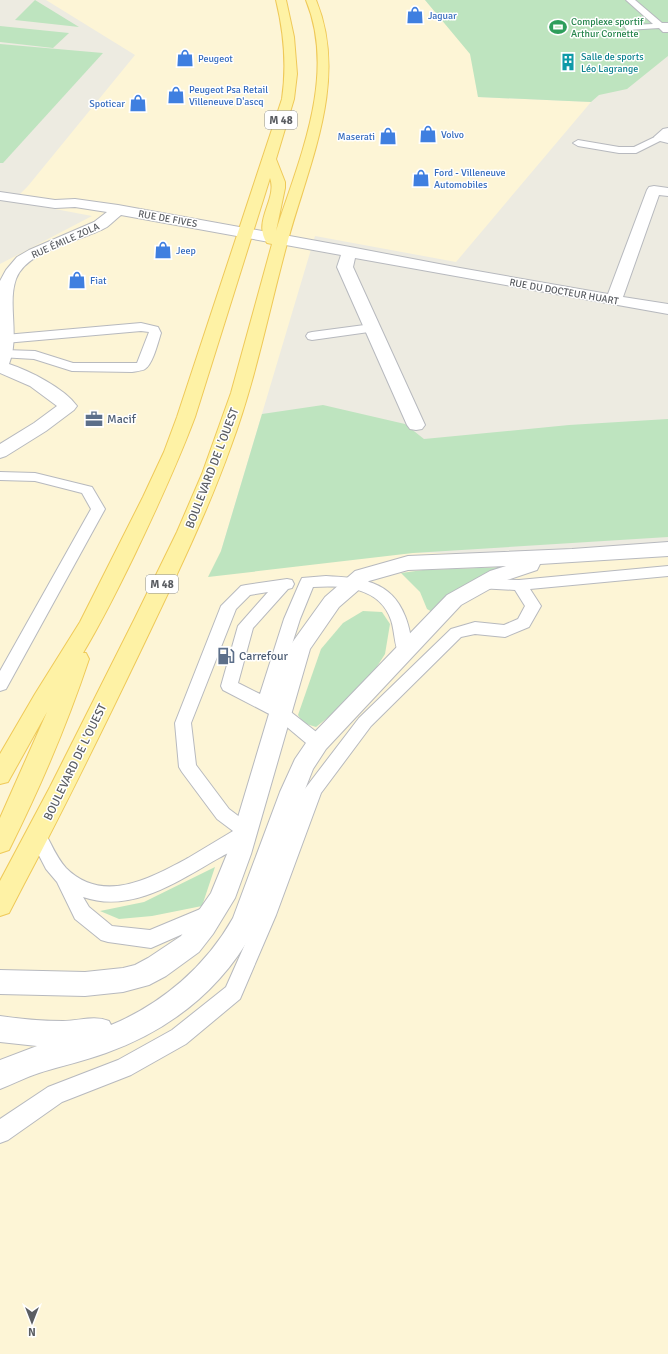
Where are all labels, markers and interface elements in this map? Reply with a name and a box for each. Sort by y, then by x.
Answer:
shop icon: Jaguar [405,5,425,25]
place label: Jaguar [428,10,457,22]
place label: Complexe sportif Arthur Cornette [571,16,644,40]
sports icon: Complexe sportif Arthur Cornette [548,17,568,37]
shop icon: Peugeot [175,48,195,68]
place label: Salle de sports Léo Lagrange [581,51,644,75]
building icon: Salle de sports Léo Lagrange [558,52,578,72]
place label: Peugeot [198,53,233,65]
place label: Peugeot Psa Retail Villeneuve D'ascq [189,84,268,108]
shop icon: Peugeot Psa Retail Villeneuve D'ascq [166,85,186,105]
shop icon: Spoticar [128,93,148,113]
place label: Spoticar [89,98,125,110]
road number: M 48 [265,111,297,129]
shop icon: Volvo [418,124,438,144]
shop icon: Maserati [378,126,398,146]
place label: Volvo [441,129,464,141]
place label: Maserati [338,131,375,143]
place label: Ford - Villeneuve Automobiles [434,167,505,191]
shop icon: Ford - Villeneuve Automobiles [411,168,431,188]
street label: RUE DE FIVES [137,208,199,230]
street label: RUE ÉMILE ZOLA [29,220,101,261]
shop icon: Jeep [153,240,173,260]
place label: Jeep [176,245,196,257]
shop icon: Fiat [67,270,87,290]
place label: Fiat [90,275,107,287]
street label: RUE DU DOCTEUR HUART [508,276,619,308]
street label: BOULEVARD DE L'OUEST [183,406,242,531]
office icon: Macif [84,409,104,429]
place label: Macif [107,412,137,427]
road number: M 48 [146,575,178,593]
fuel station icon: Carrefour [216,646,236,666]
place label: Carrefour [239,649,289,664]
street label: BOULEVARD DE L'OUEST [41,701,110,823]
north arrow [12,1302,52,1342]
text: N [28,1325,36,1338]

